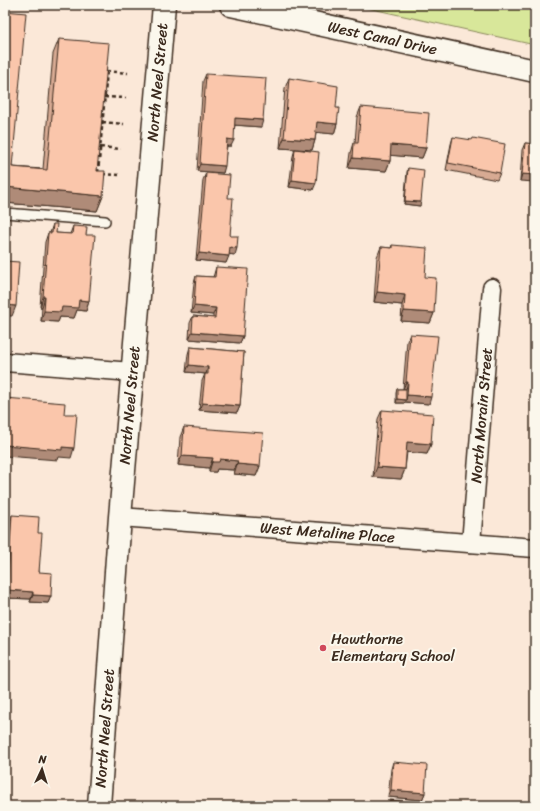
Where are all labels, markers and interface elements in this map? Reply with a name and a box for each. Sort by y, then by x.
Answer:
street label: West Canal Drive [325,13,440,62]
street label: North Neel Street [139,22,175,143]
street label: North Neel Street [112,344,148,466]
street label: North Morain Street [463,346,500,484]
street label: West Metaline Place [259,514,396,551]
place label: Hawthorne Elementary School [331,626,456,669]
marker: Hawthorne Elementary School [318,643,328,653]
street label: North Neel Street [87,668,122,788]
north arrow [22,749,62,789]
text: N [37,750,48,769]

